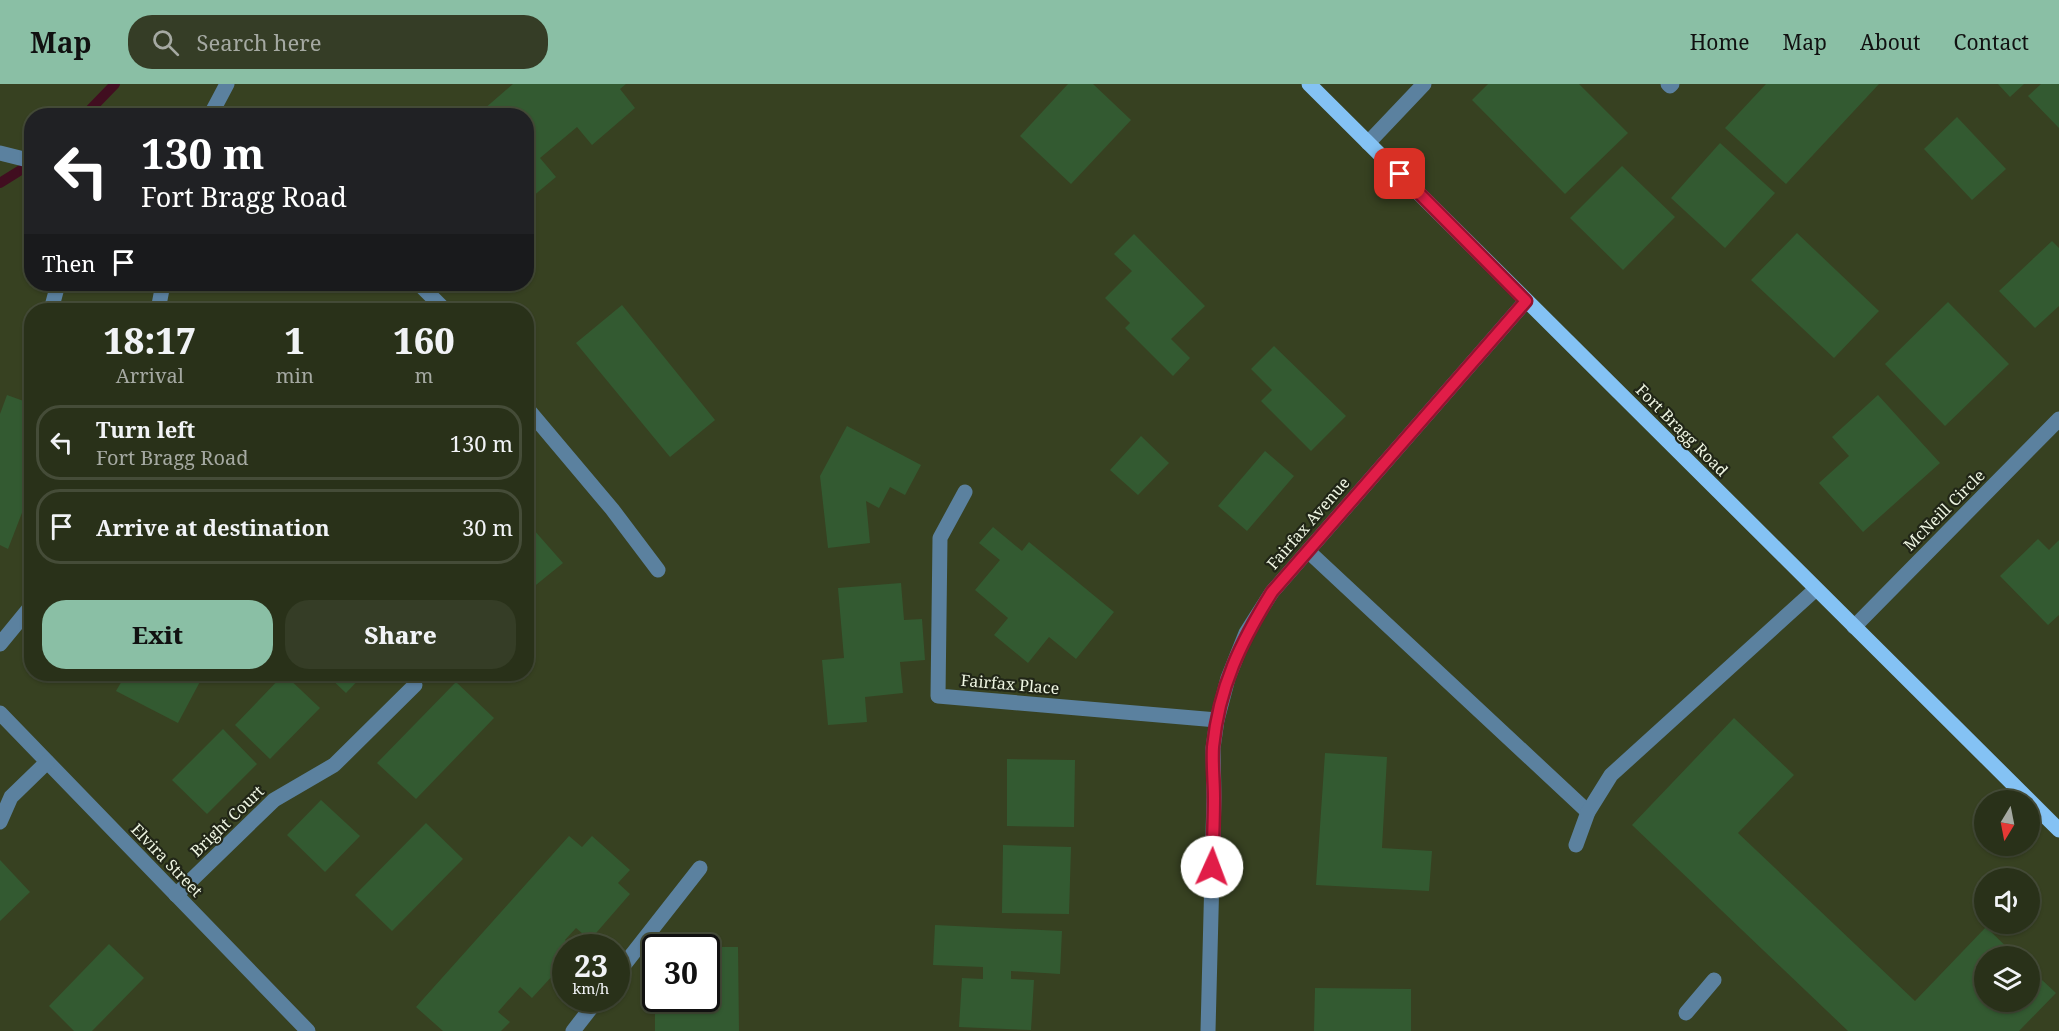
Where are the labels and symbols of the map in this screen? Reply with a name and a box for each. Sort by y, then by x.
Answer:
pin [1374,148,1425,199]
street label: Fort Bragg Road [1631,379,1733,481]
street label: McNeill Circle [1898,464,1990,556]
street label: Fairfax Avenue [1262,472,1354,574]
street label: Fairfax Place [960,669,1060,699]
street label: Bright Court [186,780,269,862]
north arrow [1974,790,2040,856]
street label: Elvira Street [126,818,208,902]
position arrow [1180,835,1244,899]
speed limit sign: 30 [642,934,720,1012]

